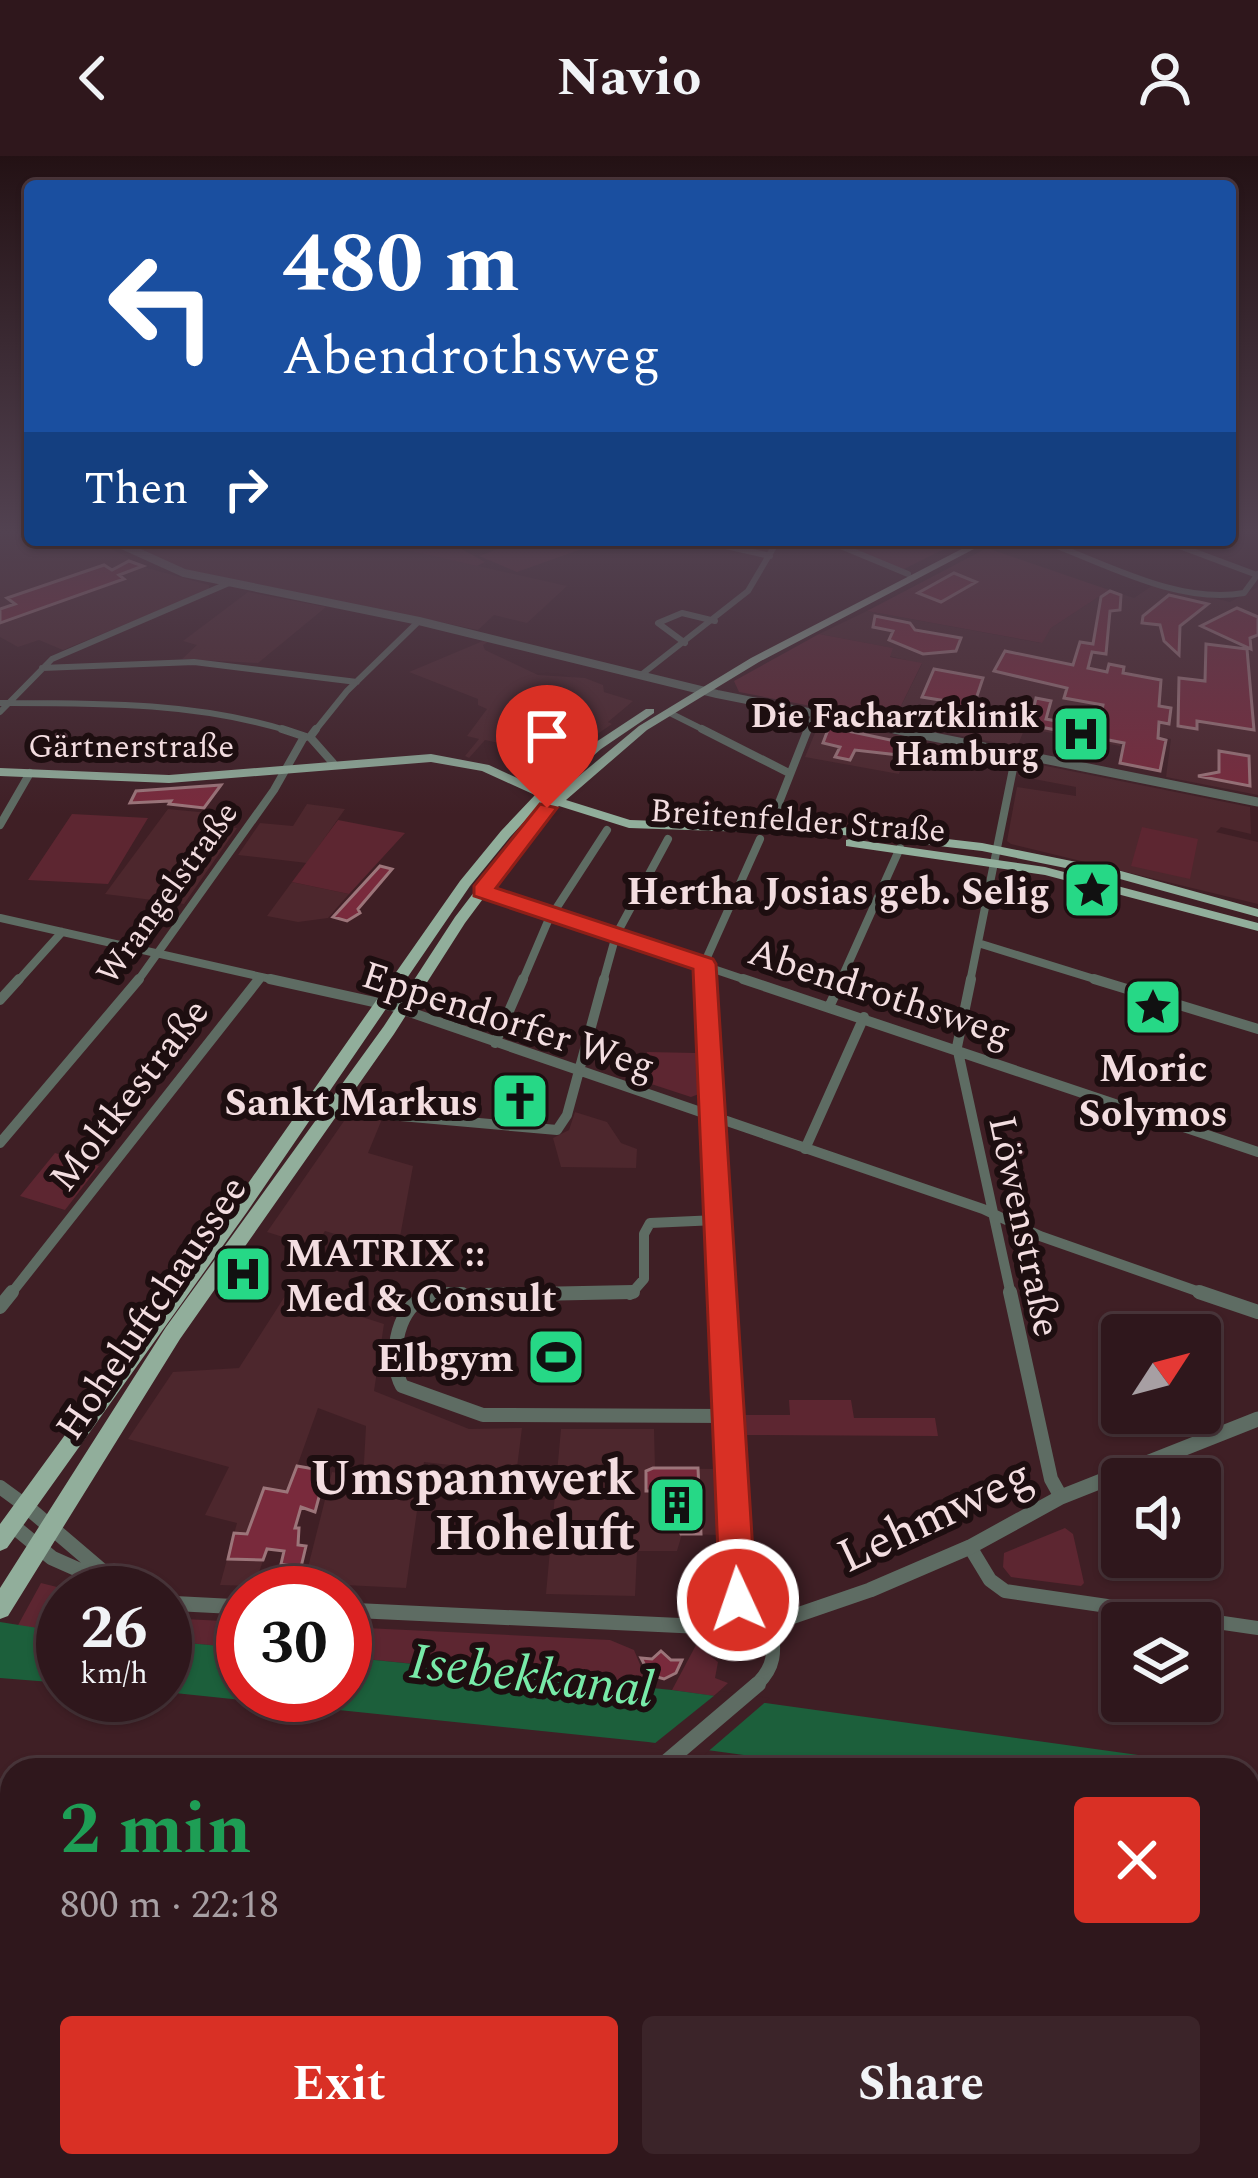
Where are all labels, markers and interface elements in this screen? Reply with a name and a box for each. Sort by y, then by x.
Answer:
text: Navio [556,37,702,119]
icon: back [60,45,126,111]
icon: person [1132,45,1198,111]
text: 480 m [282,201,520,329]
icon: left [84,228,240,384]
text: Abendrothsweg [282,316,660,398]
text: Then [84,455,189,524]
icon: right [213,456,279,522]
pin [496,685,598,808]
place label: Die Facharztklinik Hamburg [750,692,1039,780]
icon: arrive [514,703,580,769]
hospital icon: Die Facharztklinik Hamburg [1050,703,1112,765]
street label: Gärtnerstraße [28,722,234,772]
street label: Breitenfelder Straße [649,786,947,856]
street label: Wrangelstraße [84,791,251,995]
place icon: Hertha Josias geb. Selig [1061,859,1123,921]
place label: Hertha Josias geb. Selig [626,863,1050,922]
street label: Abendrothsweg [740,923,1018,1064]
street label: Eppendorfer Weg [354,946,663,1097]
place icon: Moric Solymos [1122,976,1184,1038]
street label: Moltkestraße [35,986,225,1205]
place label: Moric Solymos [1078,1040,1228,1144]
church icon: Sankt Markus [489,1070,551,1132]
place label: Sankt Markus [225,1074,478,1133]
street label: Löwenstraße [971,1111,1076,1343]
street label: Hoheluftchaussee [42,1164,263,1453]
place label: MATRIX :: Med & Consult [285,1225,557,1329]
hospital icon: MATRIX :: Med & Consult [212,1243,274,1305]
north arrow [1101,1314,1221,1434]
map controls [1101,1314,1221,1722]
sports icon: Elbgym [525,1326,587,1388]
place label: Elbgym [377,1330,514,1389]
street label: Lehmweg [825,1439,1045,1593]
place label: Umspannwerk Hoheluft [311,1443,635,1571]
button: sound [1101,1458,1221,1578]
building icon: Umspannwerk Hoheluft [646,1474,708,1536]
position arrow [675,1537,801,1663]
speed limit sign: 30 [216,1566,372,1722]
text: 26 [80,1583,148,1675]
button: layers [1101,1602,1221,1722]
water label: Isebekkanal [405,1623,658,1731]
text: km/h [80,1651,148,1697]
text: 2 min [60,1776,252,1885]
button: close [1074,1797,1200,1923]
text: 800 m · 22:18 [60,1876,279,1935]
button: Exit [60,2016,618,2154]
button: Share [642,2016,1200,2154]

